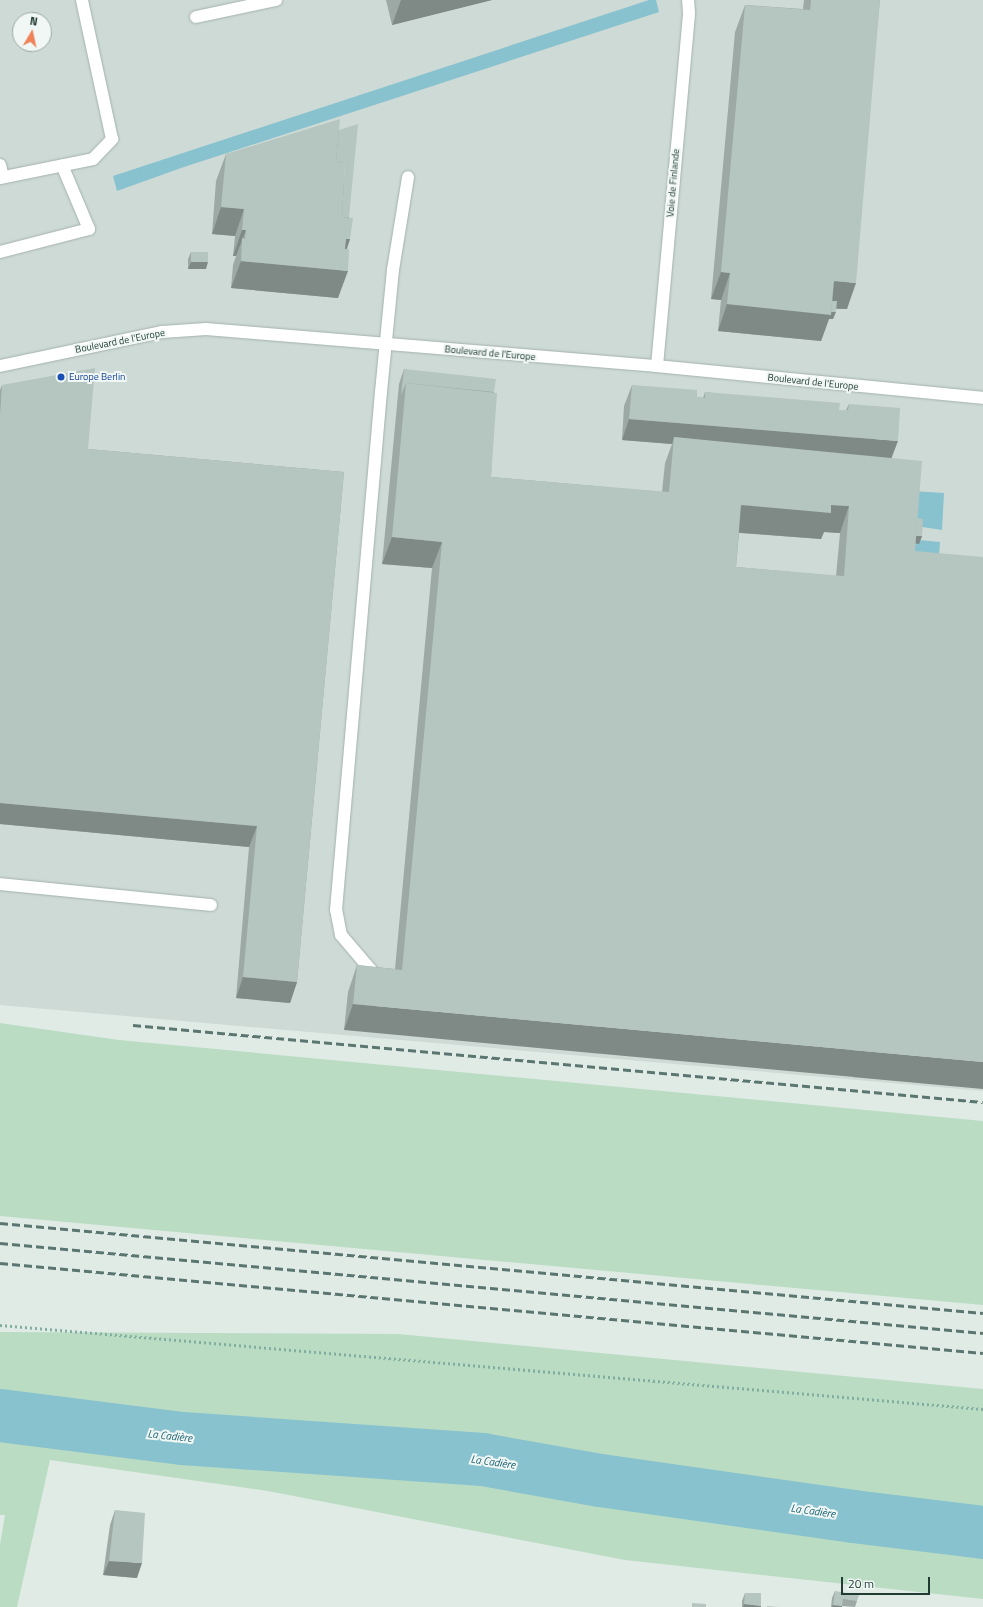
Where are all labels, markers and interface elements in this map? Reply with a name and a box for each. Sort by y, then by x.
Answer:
north arrow [12,12,52,52]
text: N [29,13,39,30]
street label: Voie de Finlande [664,148,682,218]
street label: Boulevard de l'Europe [74,326,166,356]
street label: Boulevard de l'Europe [444,343,536,363]
place label: Europe Berlin [69,371,125,383]
street label: Boulevard de l'Europe [767,371,859,393]
marker: Europe Berlin [56,372,66,382]
water label: La Cadière [147,1427,193,1445]
water label: La Cadière [470,1452,516,1472]
water label: La Cadière [790,1501,836,1521]
scale bar [843,1569,932,1595]
text: 20 m [848,1574,874,1593]

